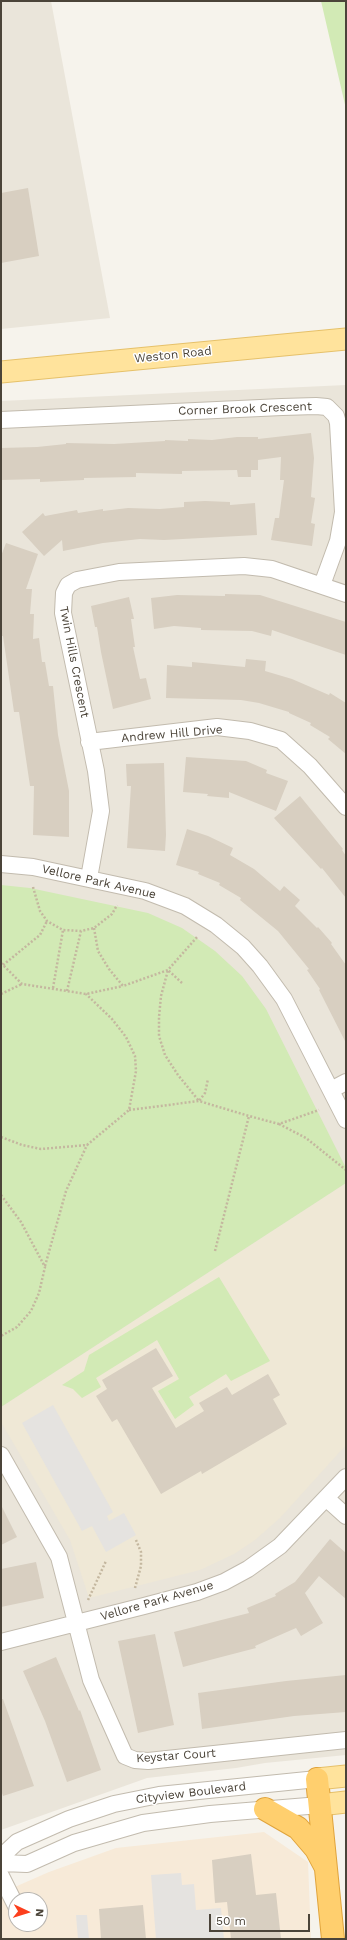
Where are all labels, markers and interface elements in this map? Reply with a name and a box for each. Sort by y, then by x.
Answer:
street label: Weston Road [134,344,212,366]
street label: Corner Brook Crescent [178,399,312,419]
street label: Twin Hills Crescent [56,605,92,719]
street label: Andrew Hill Drive [121,722,223,746]
street label: Vellore Park Avenue [40,862,158,902]
street label: Vellore Park Avenue [99,1578,215,1624]
street label: Keystar Court [136,1746,216,1766]
street label: Cityview Boulevard [135,1779,247,1807]
north arrow [8,1892,48,1932]
scale bar [211,1906,312,1932]
text: N [33,1908,46,1917]
text: 50 m [216,1914,246,1928]

